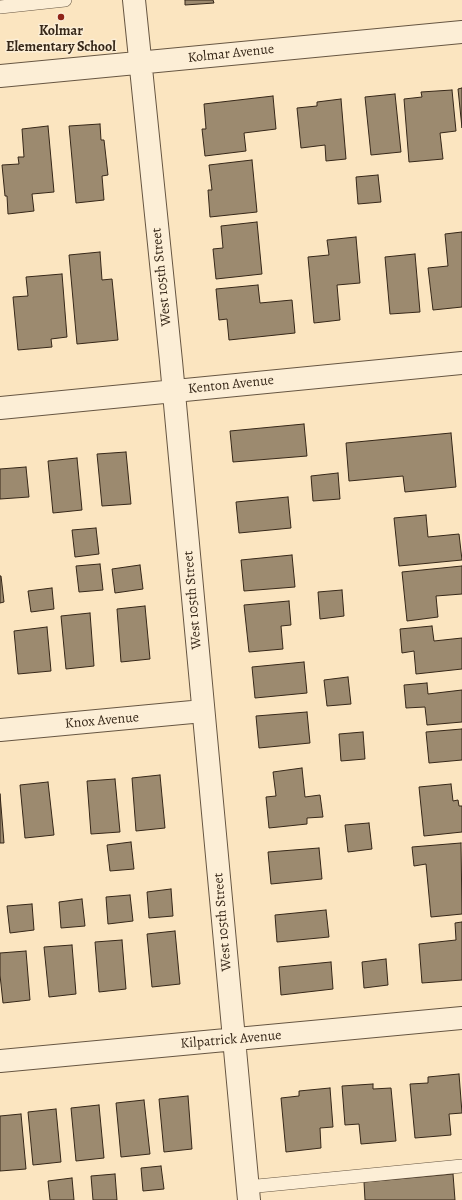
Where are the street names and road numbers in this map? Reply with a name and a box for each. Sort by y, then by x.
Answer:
street label: Kolmar Avenue [187,41,275,67]
street label: West 105th Street [148,227,176,327]
street label: Kenton Avenue [187,372,275,398]
street label: West 105th Street [180,550,206,650]
street label: Knox Avenue [64,709,140,733]
street label: West 105th Street [210,872,236,972]
street label: Kilpatrick Avenue [180,1027,282,1053]

